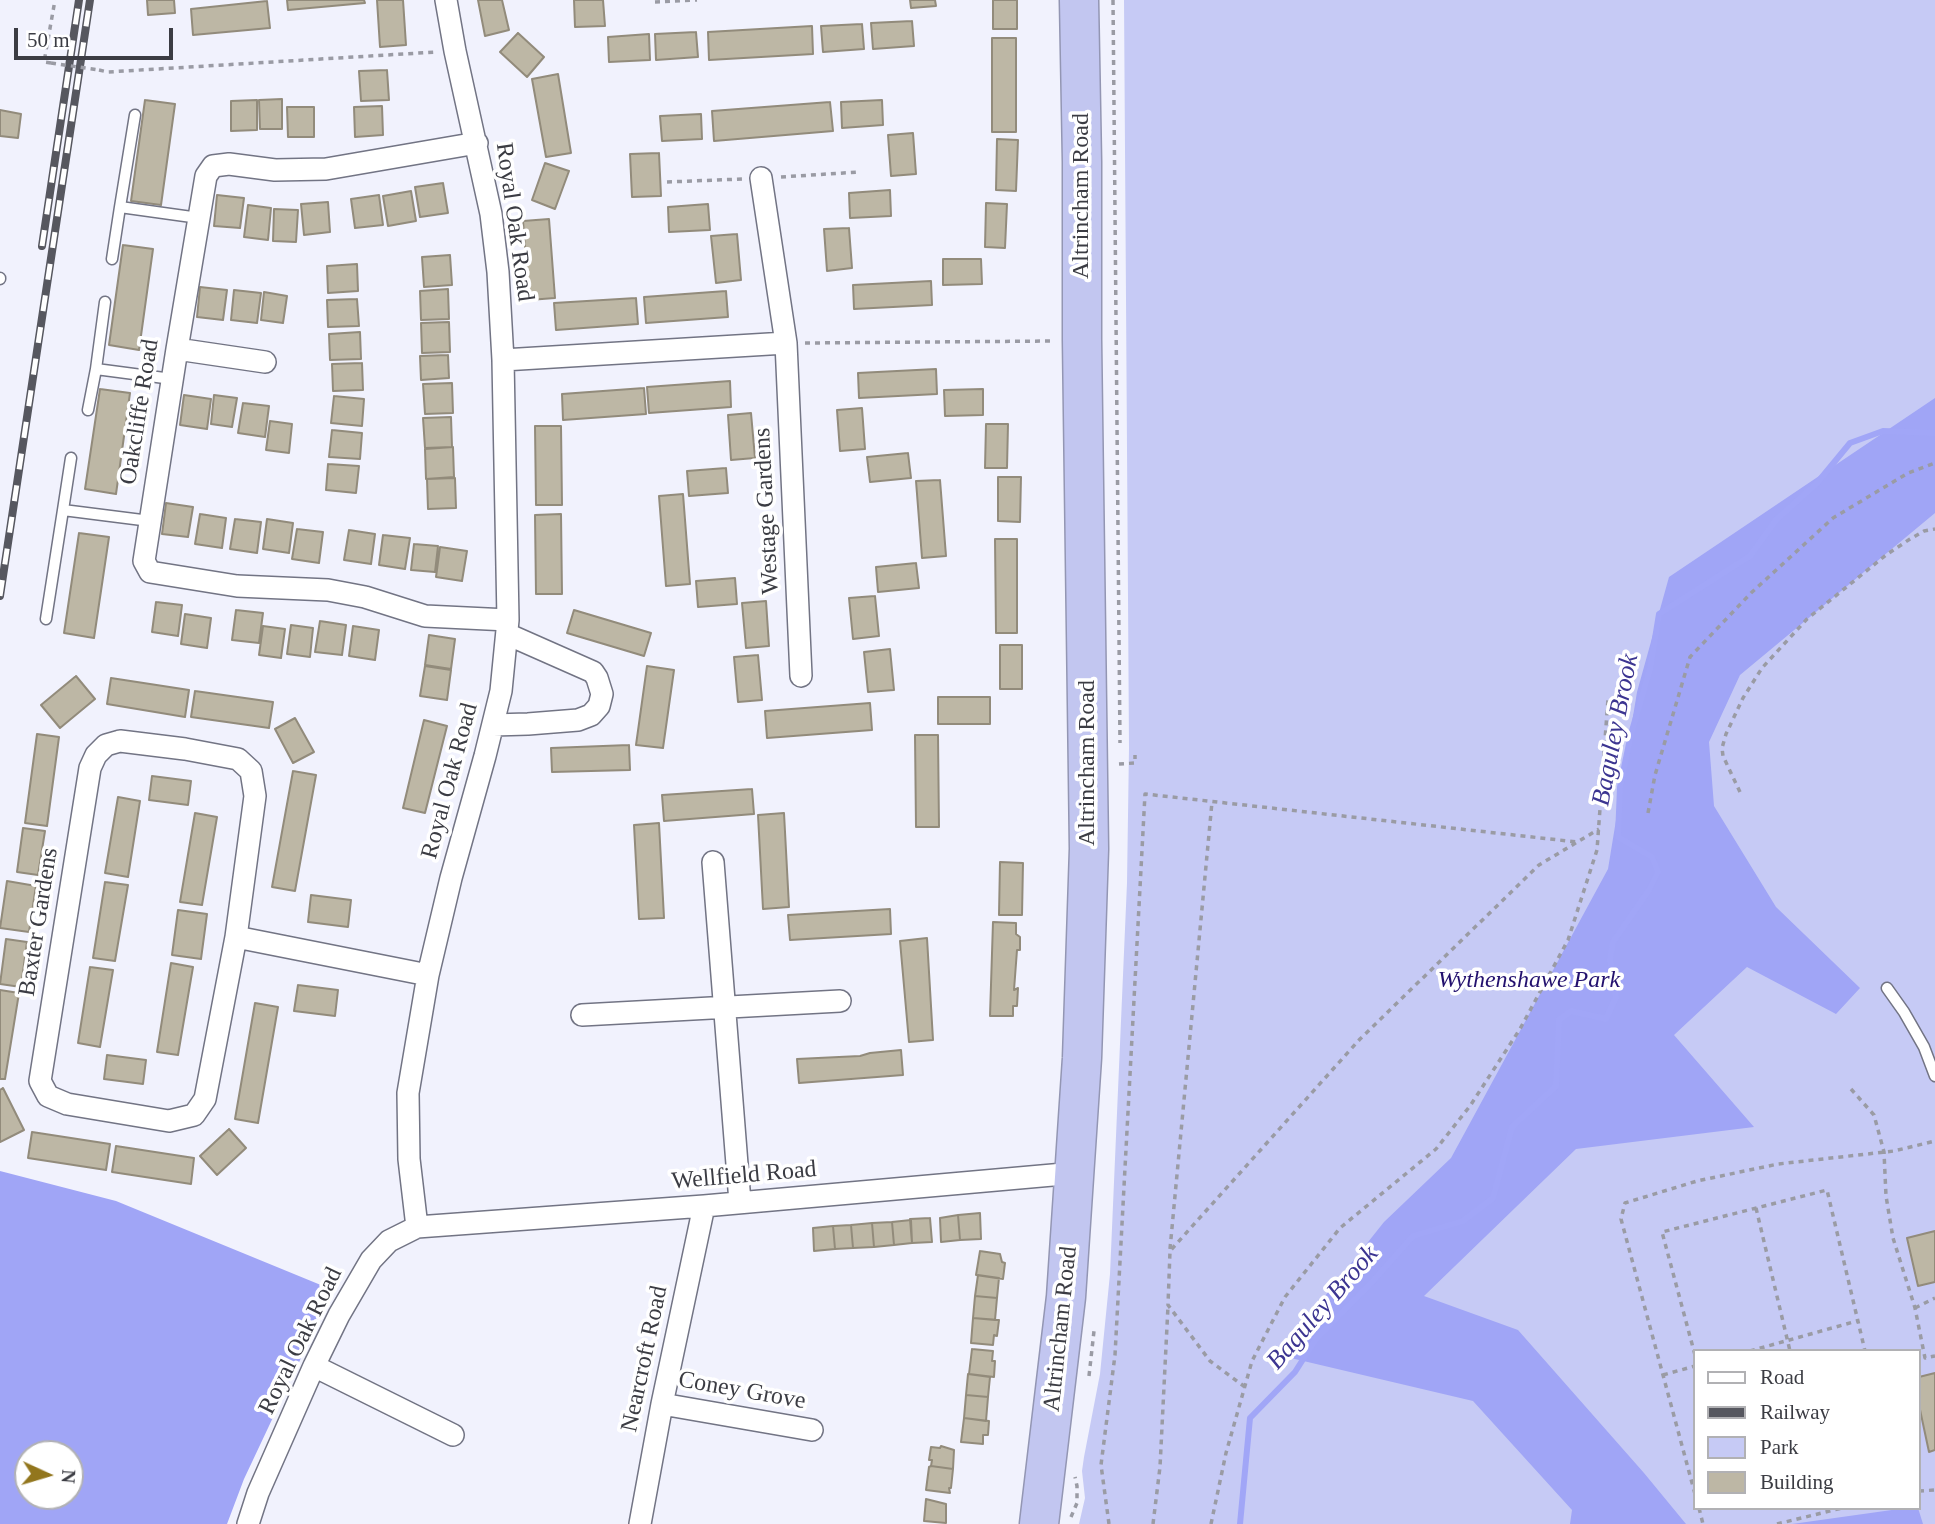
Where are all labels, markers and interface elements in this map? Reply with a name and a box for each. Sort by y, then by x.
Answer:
scale bar [18,14,177,58]
text: 50 m [27,28,70,52]
street label: Altrincham Road [1068,113,1096,279]
street label: Royal Oak Road [489,141,539,303]
street label: Oakcliffe Road [114,337,166,487]
street label: Westage Gardens [748,427,786,595]
water label: Baguley Brook [1586,651,1646,809]
street label: Altrincham Road [1074,680,1102,846]
street label: Royal Oak Road [415,700,485,862]
street label: Baxter Gardens [13,846,65,998]
park label: Wythenshawe Park [1438,967,1620,995]
street label: Wellfield Road [670,1155,818,1197]
water label: Baguley Brook [1261,1240,1385,1376]
street label: Altrincham Road [1038,1245,1084,1413]
street label: Royal Oak Road [253,1263,349,1419]
street label: Nearcroft Road [615,1283,675,1435]
legend [1694,1349,1921,1510]
text: Road [1760,1365,1804,1389]
street label: Coney Grove [676,1366,808,1416]
text: Railway [1760,1400,1830,1424]
text: Park [1760,1435,1799,1459]
north arrow [14,1440,84,1510]
text: N [57,1469,79,1484]
text: Building [1760,1470,1834,1494]

